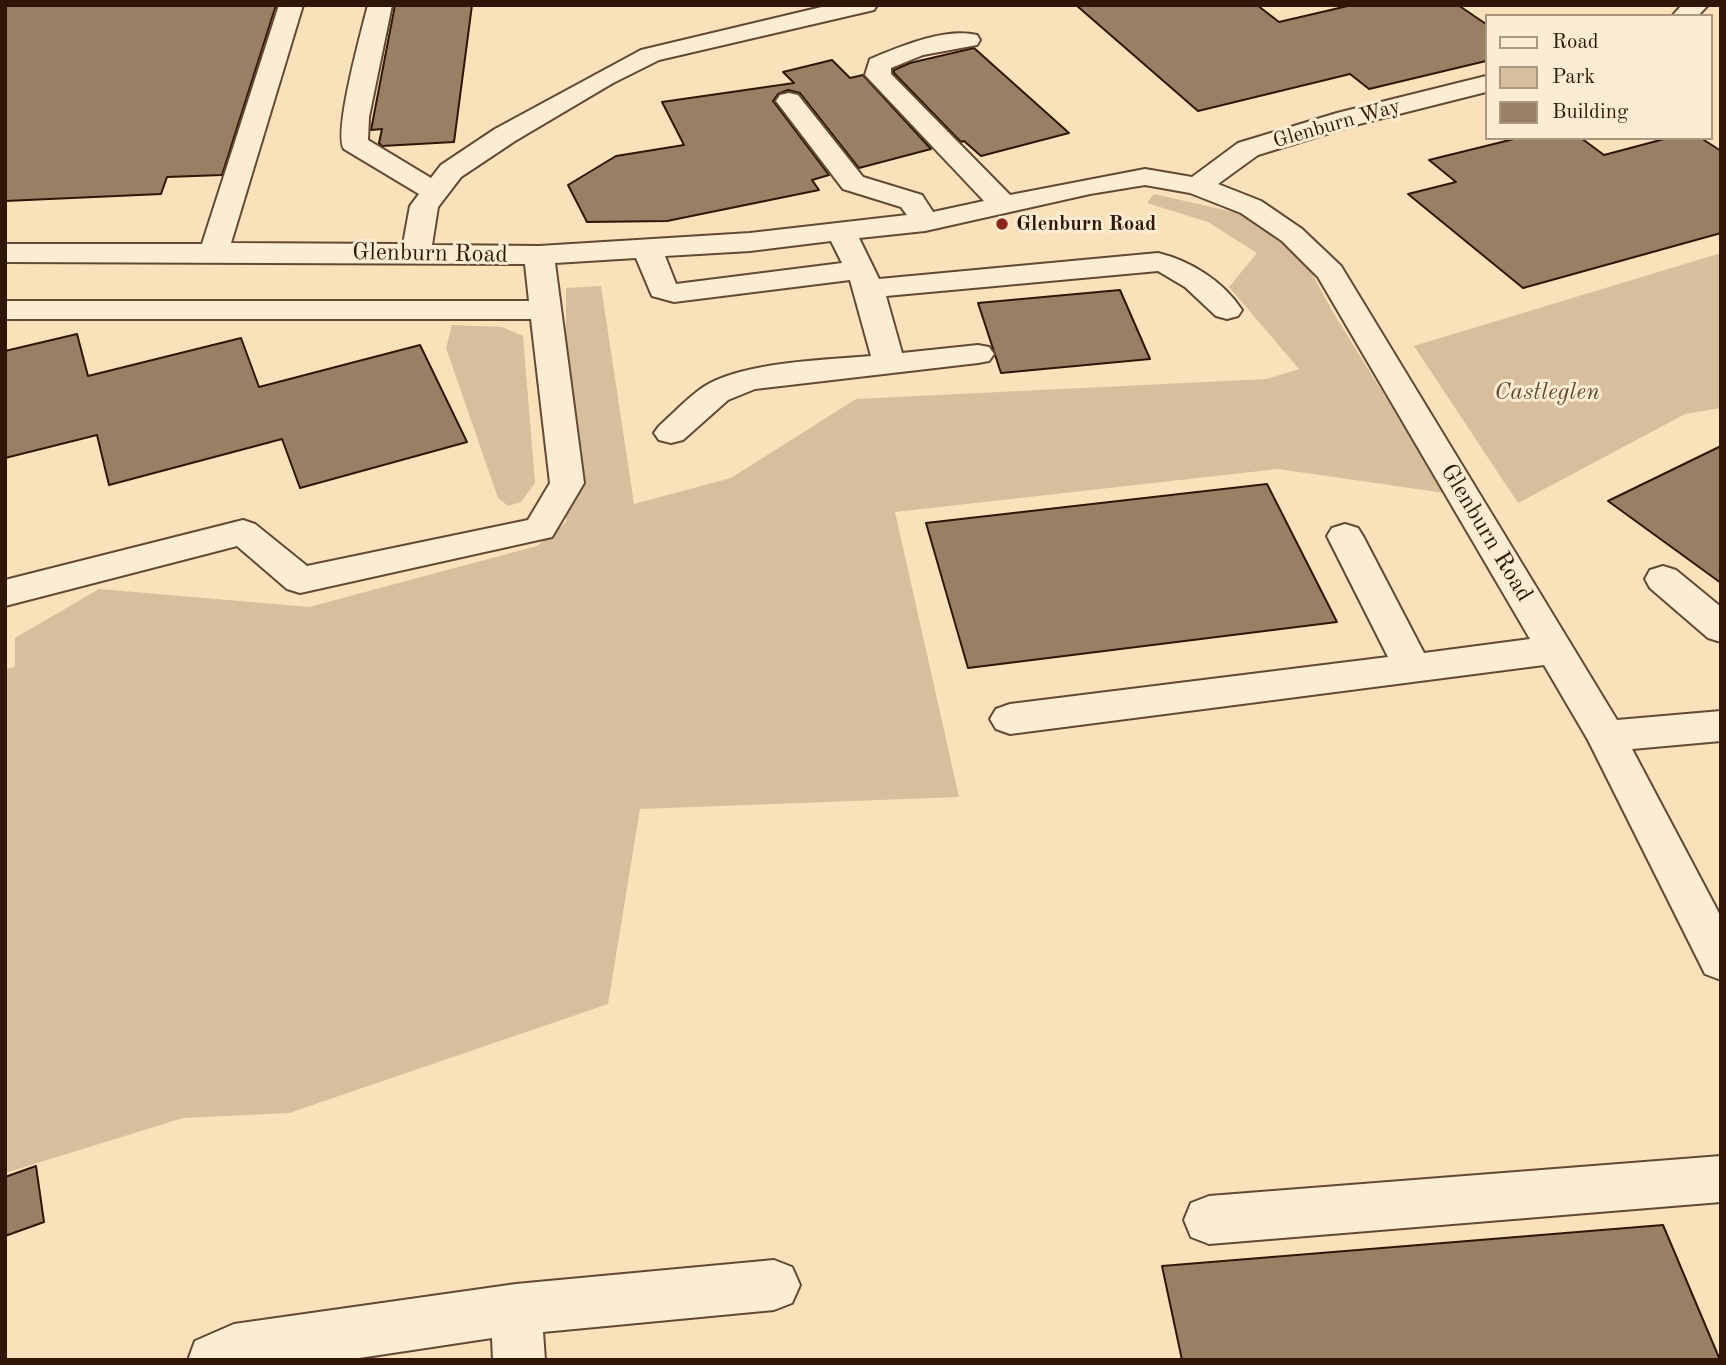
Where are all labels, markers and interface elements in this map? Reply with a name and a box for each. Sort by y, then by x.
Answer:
legend [1484,14,1712,140]
text: Road [1552,32,1599,53]
text: Park [1552,67,1595,88]
street label: Glenburn Way [1270,94,1404,154]
text: Building [1552,102,1628,123]
place label: Glenburn Road [1016,211,1156,237]
marker: Glenburn Road [994,216,1010,232]
street label: Glenburn Road [352,238,508,270]
park label: Castleglen [1494,379,1600,407]
street label: Glenburn Road [1434,459,1538,607]

